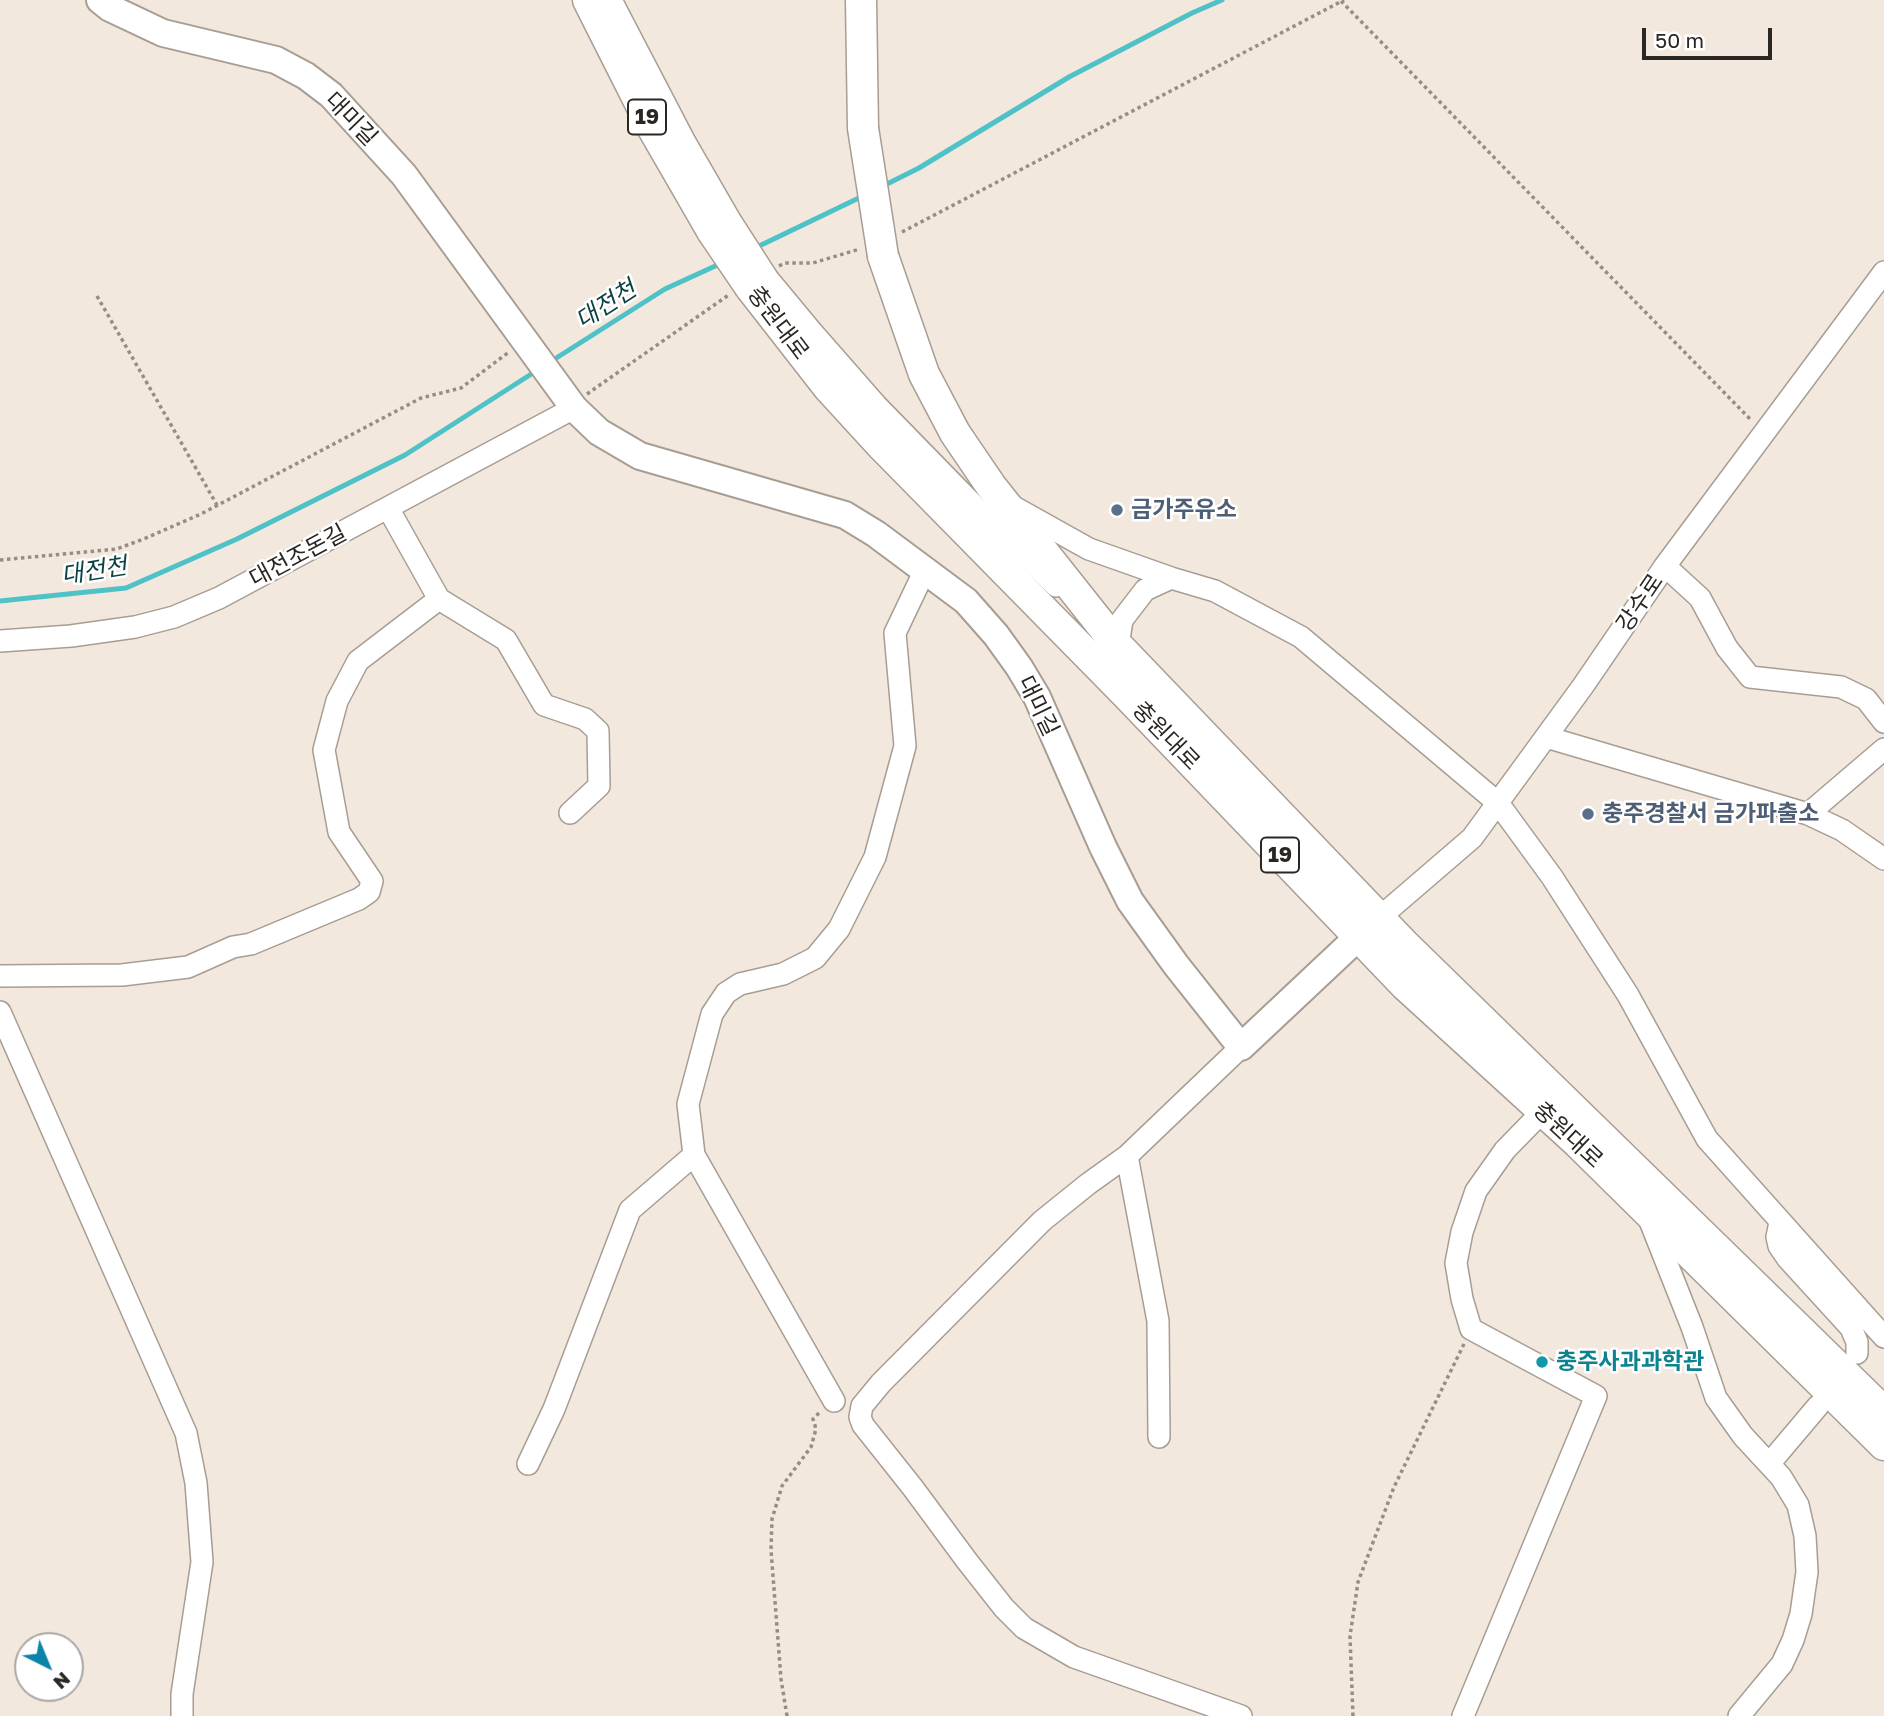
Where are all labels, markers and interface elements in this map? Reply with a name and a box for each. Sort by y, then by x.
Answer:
scale bar [1646,14,1776,58]
text: 50 m [1655,27,1704,53]
street label: 대미길 [319,87,383,151]
road number: 19 [628,100,666,134]
water label: 대전천 [570,275,642,335]
street label: 충원대로 [742,281,814,365]
place label: 금가주유소 [1131,496,1237,524]
marker: 금가주유소 [1109,502,1125,518]
street label: 대전조돈길 [245,519,351,593]
water label: 대전천 [59,552,129,590]
street label: 강수로 [1611,569,1669,637]
street label: 대미길 [1012,671,1064,741]
street label: 충원대로 [1127,696,1205,776]
place label: 충주경찰서 금가파출소 [1602,800,1819,828]
marker: 충주경찰서 금가파출소 [1580,806,1596,822]
road number: 19 [1261,838,1299,872]
street label: 충원대로 [1528,1096,1608,1174]
place label: 충주사과과학관 [1556,1348,1704,1376]
marker: 충주사과과학관 [1534,1354,1550,1370]
north arrow [14,1632,84,1702]
text: N [49,1668,75,1695]

